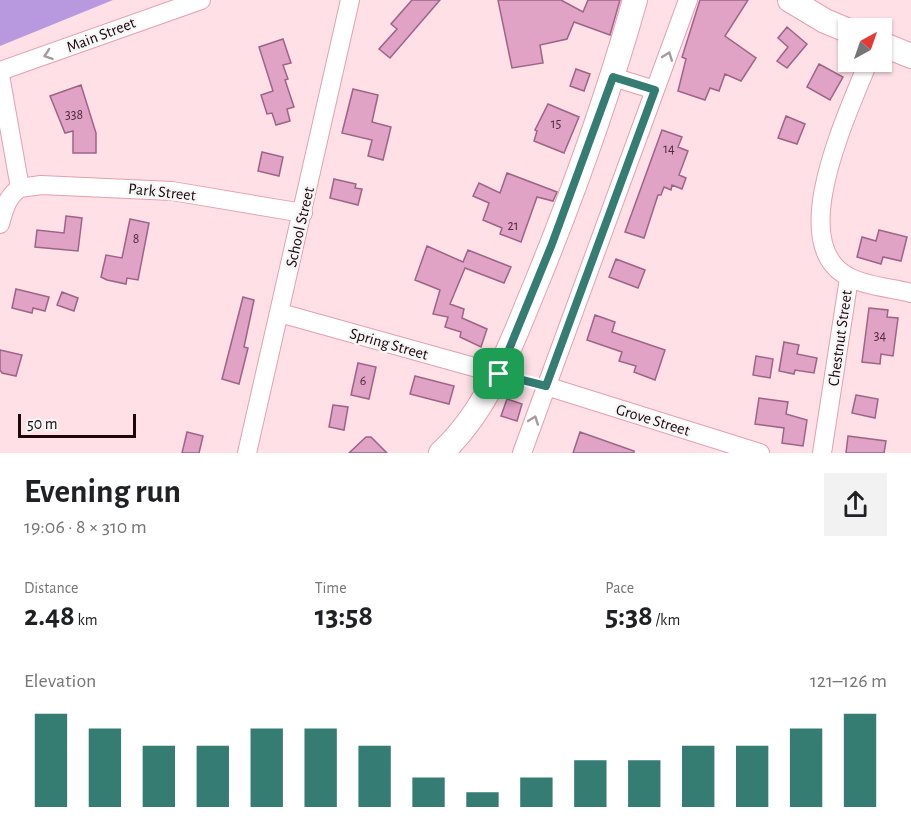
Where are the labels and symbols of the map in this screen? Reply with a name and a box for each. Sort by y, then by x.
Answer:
street label: Main Street [64,15,138,55]
north arrow [838,18,892,72]
one-way arrow [43,48,54,60]
one-way arrow [660,51,673,61]
house number: 338 [65,108,83,122]
house number: 15 [551,117,561,131]
house number: 14 [663,142,675,156]
street label: Park Street [127,180,197,204]
street label: School Street [283,185,317,269]
house number: 21 [507,219,519,233]
house number: 8 [133,232,139,246]
street label: Chestnut Street [825,289,855,387]
street label: Spring Street [348,325,430,363]
house number: 34 [874,329,887,343]
pin [473,348,524,399]
house number: 6 [360,374,366,388]
street label: Grove Street [614,401,692,439]
scale bar [18,411,136,438]
one-way arrow [527,415,540,426]

